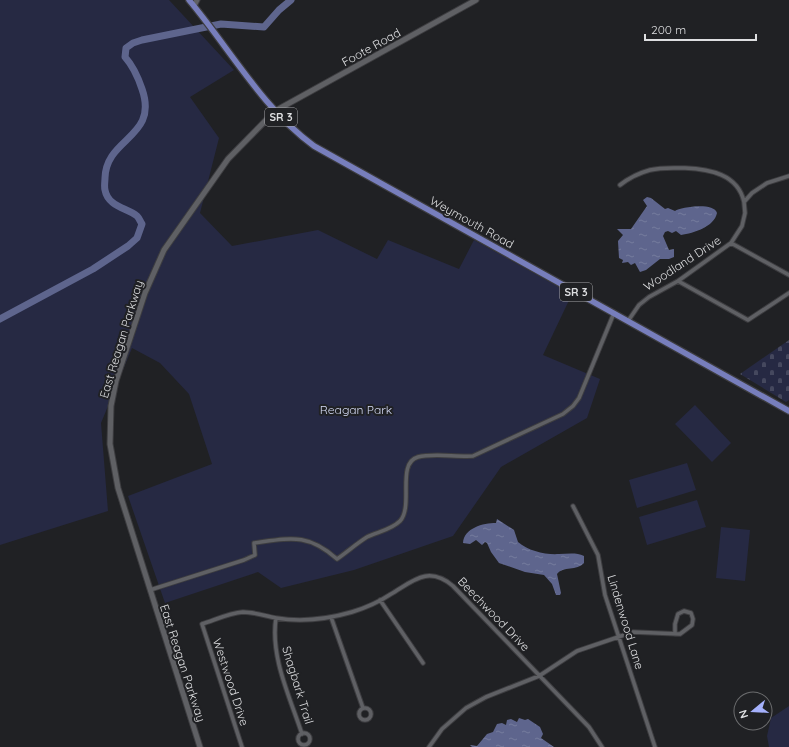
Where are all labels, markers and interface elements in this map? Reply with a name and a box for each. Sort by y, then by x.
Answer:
scale bar [645,16,756,42]
text: 200 m [651,22,686,37]
street label: Foote Road [339,25,403,69]
road number: SR 3 [265,108,297,126]
street label: Weymouth Road [427,193,517,251]
street label: Woodland Drive [640,232,724,294]
street label: East Reagan Parkway [96,278,146,400]
road number: SR 3 [560,283,592,301]
park label: Reagan Park [320,402,392,417]
street label: Lindenwood Lane [604,573,648,671]
street label: Beechwood Drive [455,574,533,654]
street label: East Reagan Parkway [157,602,209,724]
street label: Westwood Drive [210,636,252,728]
street label: Shagbark Trail [279,644,317,726]
north arrow [733,691,773,731]
text: N [736,708,751,720]

